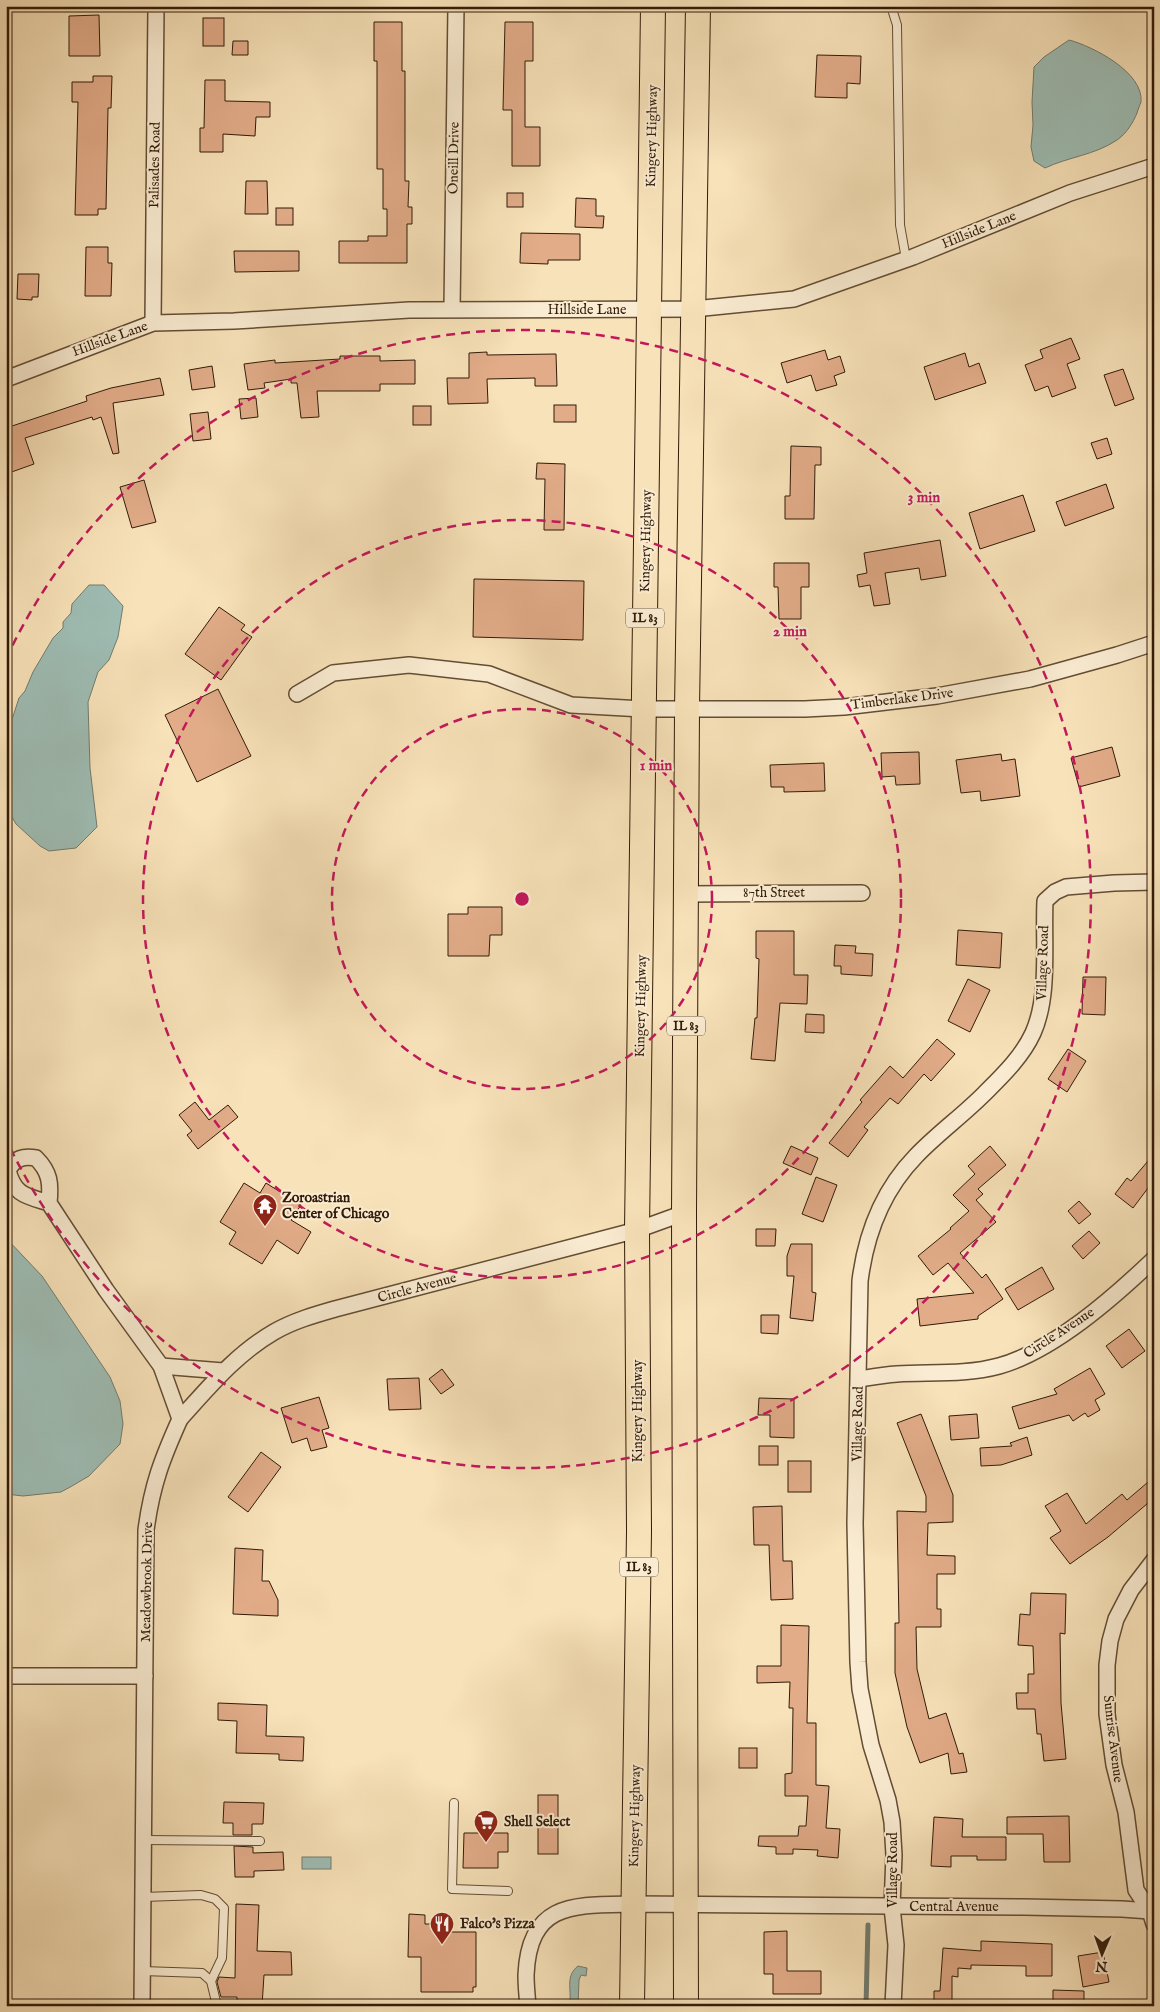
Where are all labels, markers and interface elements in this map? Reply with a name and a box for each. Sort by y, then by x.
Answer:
street label: Kingery Highway [642,84,662,188]
street label: Palisades Road [145,121,165,208]
street label: Oneill Drive [444,121,464,194]
street label: Hillside Lane [939,207,1019,253]
street label: Hillside Lane [548,301,627,319]
street label: Hillside Lane [70,317,151,361]
text: 3 min [908,488,940,507]
street label: Kingery Highway [636,489,656,593]
road number: IL 83 [626,608,664,628]
text: 2 min [773,622,807,641]
street label: Timberlake Drive [850,684,955,714]
text: 1 min [640,756,672,775]
street label: 87th Street [743,884,805,902]
centre of rings [513,890,531,908]
street label: Village Road [1033,925,1053,1002]
street label: Kingery Highway [631,954,651,1058]
road number: IL 83 [667,1016,705,1036]
place label: Zoroastrian Center of Chicago [282,1189,390,1223]
temple icon: Zoroastrian Center of Chicago [252,1193,278,1227]
street label: Circle Avenue [376,1269,459,1307]
street label: Circle Avenue [1020,1303,1098,1363]
street label: Kingery Highway [629,1359,647,1463]
street label: Village Road [848,1386,868,1463]
street label: Meadowbrook Drive [137,1521,157,1642]
road number: IL 83 [620,1558,658,1576]
street label: Sunrise Avenue [1099,1694,1127,1784]
street label: Kingery Highway [625,1764,645,1868]
supermarket icon: Shell Select [473,1809,499,1843]
place label: Shell Select [504,1813,571,1831]
street label: Village Road [884,1832,902,1909]
street label: Central Avenue [909,1898,999,1916]
restaurant icon: Falco's Pizza [429,1911,455,1945]
place label: Falco's Pizza [460,1915,536,1933]
north arrow [1078,1930,1128,1980]
text: N [1095,1957,1109,1975]

